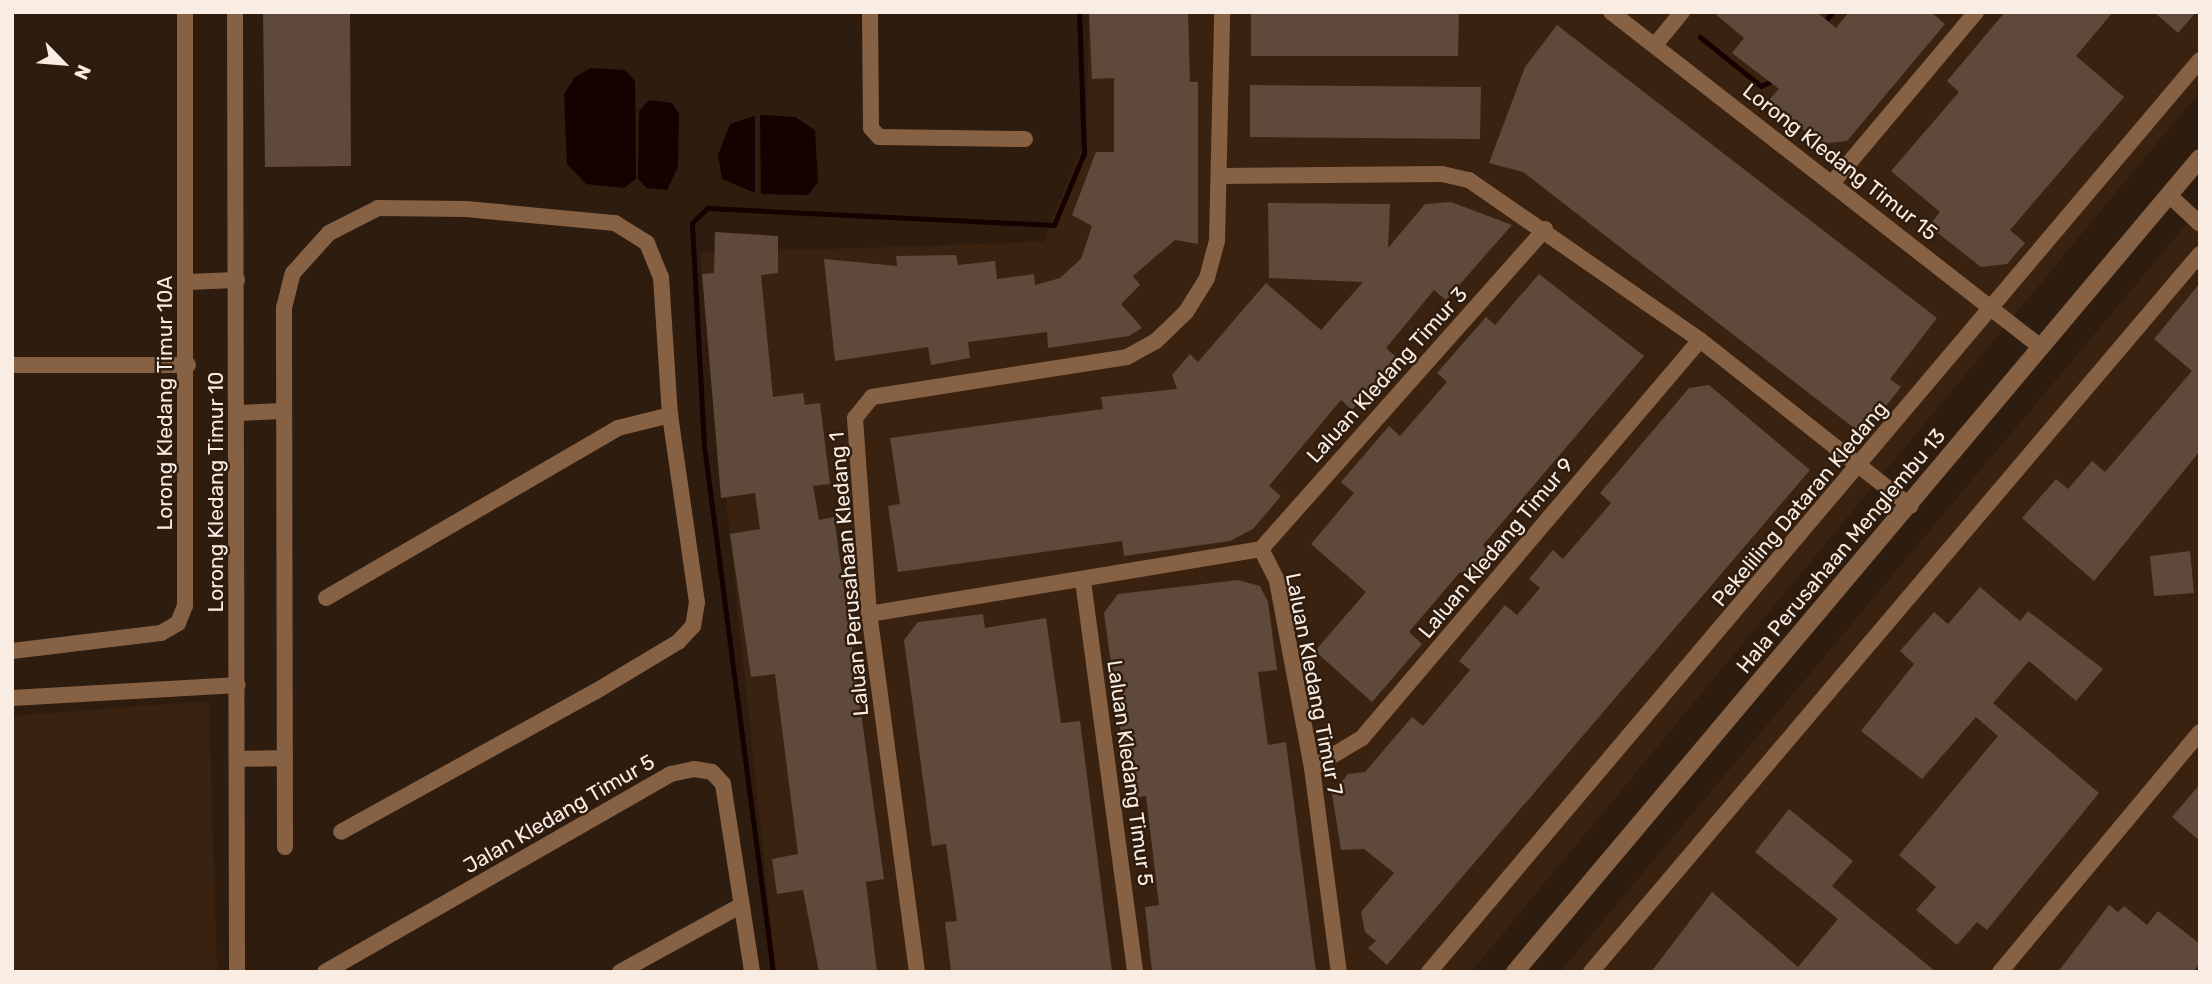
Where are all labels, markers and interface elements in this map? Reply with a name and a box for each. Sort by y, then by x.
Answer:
north arrow [28,28,98,98]
text: N [69,61,96,83]
street label: Lorong Kledang Timur 15 [1737,78,1943,246]
street label: Lorong Kledang Timur 10A [152,275,178,531]
street label: Laluan Kledang Timur 3 [1301,282,1473,468]
street label: Lorong Kledang Timur 10 [203,371,229,613]
street label: Pekeliling Dataran Kledang [1707,396,1893,612]
street label: Hala Perusahaan Menglembu 13 [1731,424,1951,678]
street label: Laluan Perusahaan Kledang 1 [824,431,874,717]
street label: Laluan Kledang Timur 9 [1413,452,1579,644]
street label: Laluan Kledang Timur 7 [1280,570,1348,798]
street label: Laluan Kledang Timur 5 [1102,658,1158,888]
street label: Jalan Kledang Timur 5 [459,749,659,879]

